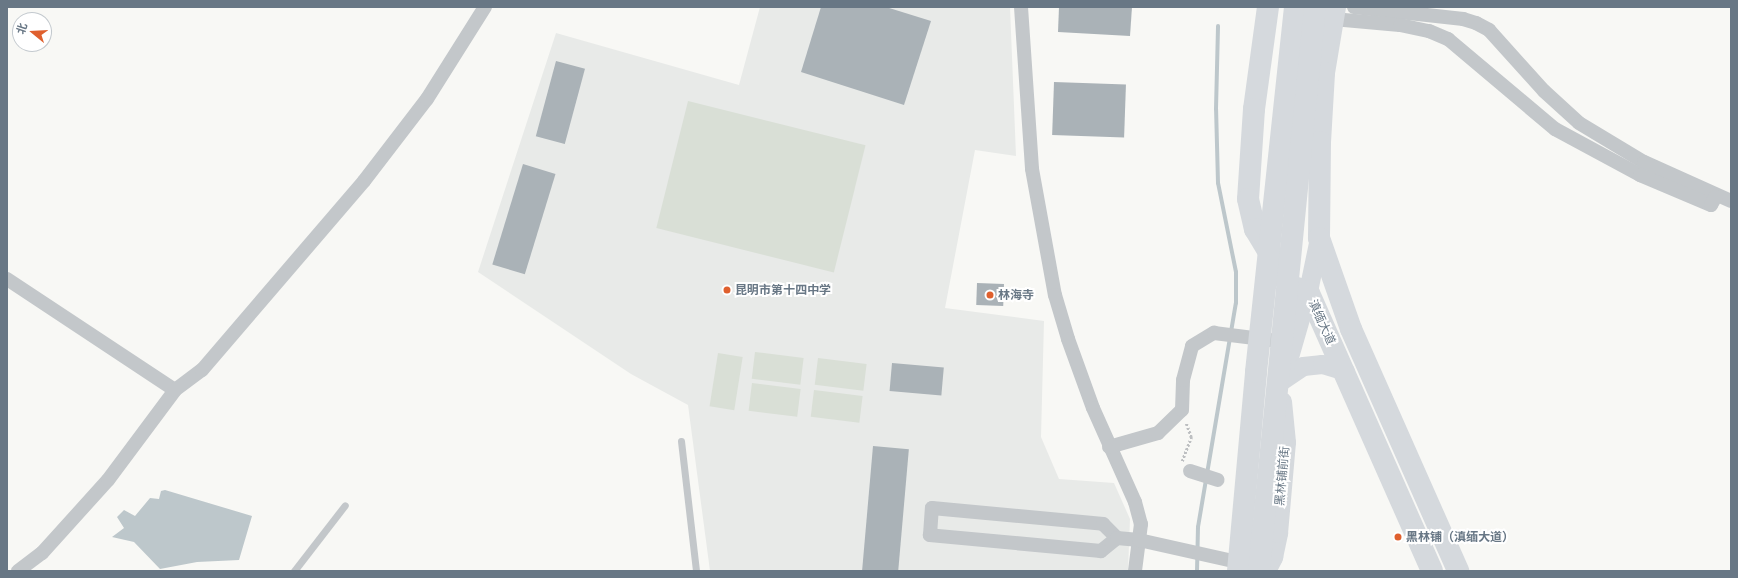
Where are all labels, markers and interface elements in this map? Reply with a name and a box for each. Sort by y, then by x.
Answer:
north arrow [12,12,52,52]
text: 北 [13,21,29,36]
place label: 昆明市第十四中学 [735,283,831,297]
marker: 昆明市第十四中学 [722,285,732,295]
place label: 林海寺 [998,288,1034,302]
marker: 林海寺 [985,290,995,300]
street label: 滇缅大道 [1306,297,1338,347]
street label: 黑林铺前街 [1272,445,1292,507]
place label: 黑林铺（滇缅大道） [1406,530,1514,544]
marker: 黑林铺（滇缅大道） [1393,532,1403,542]

